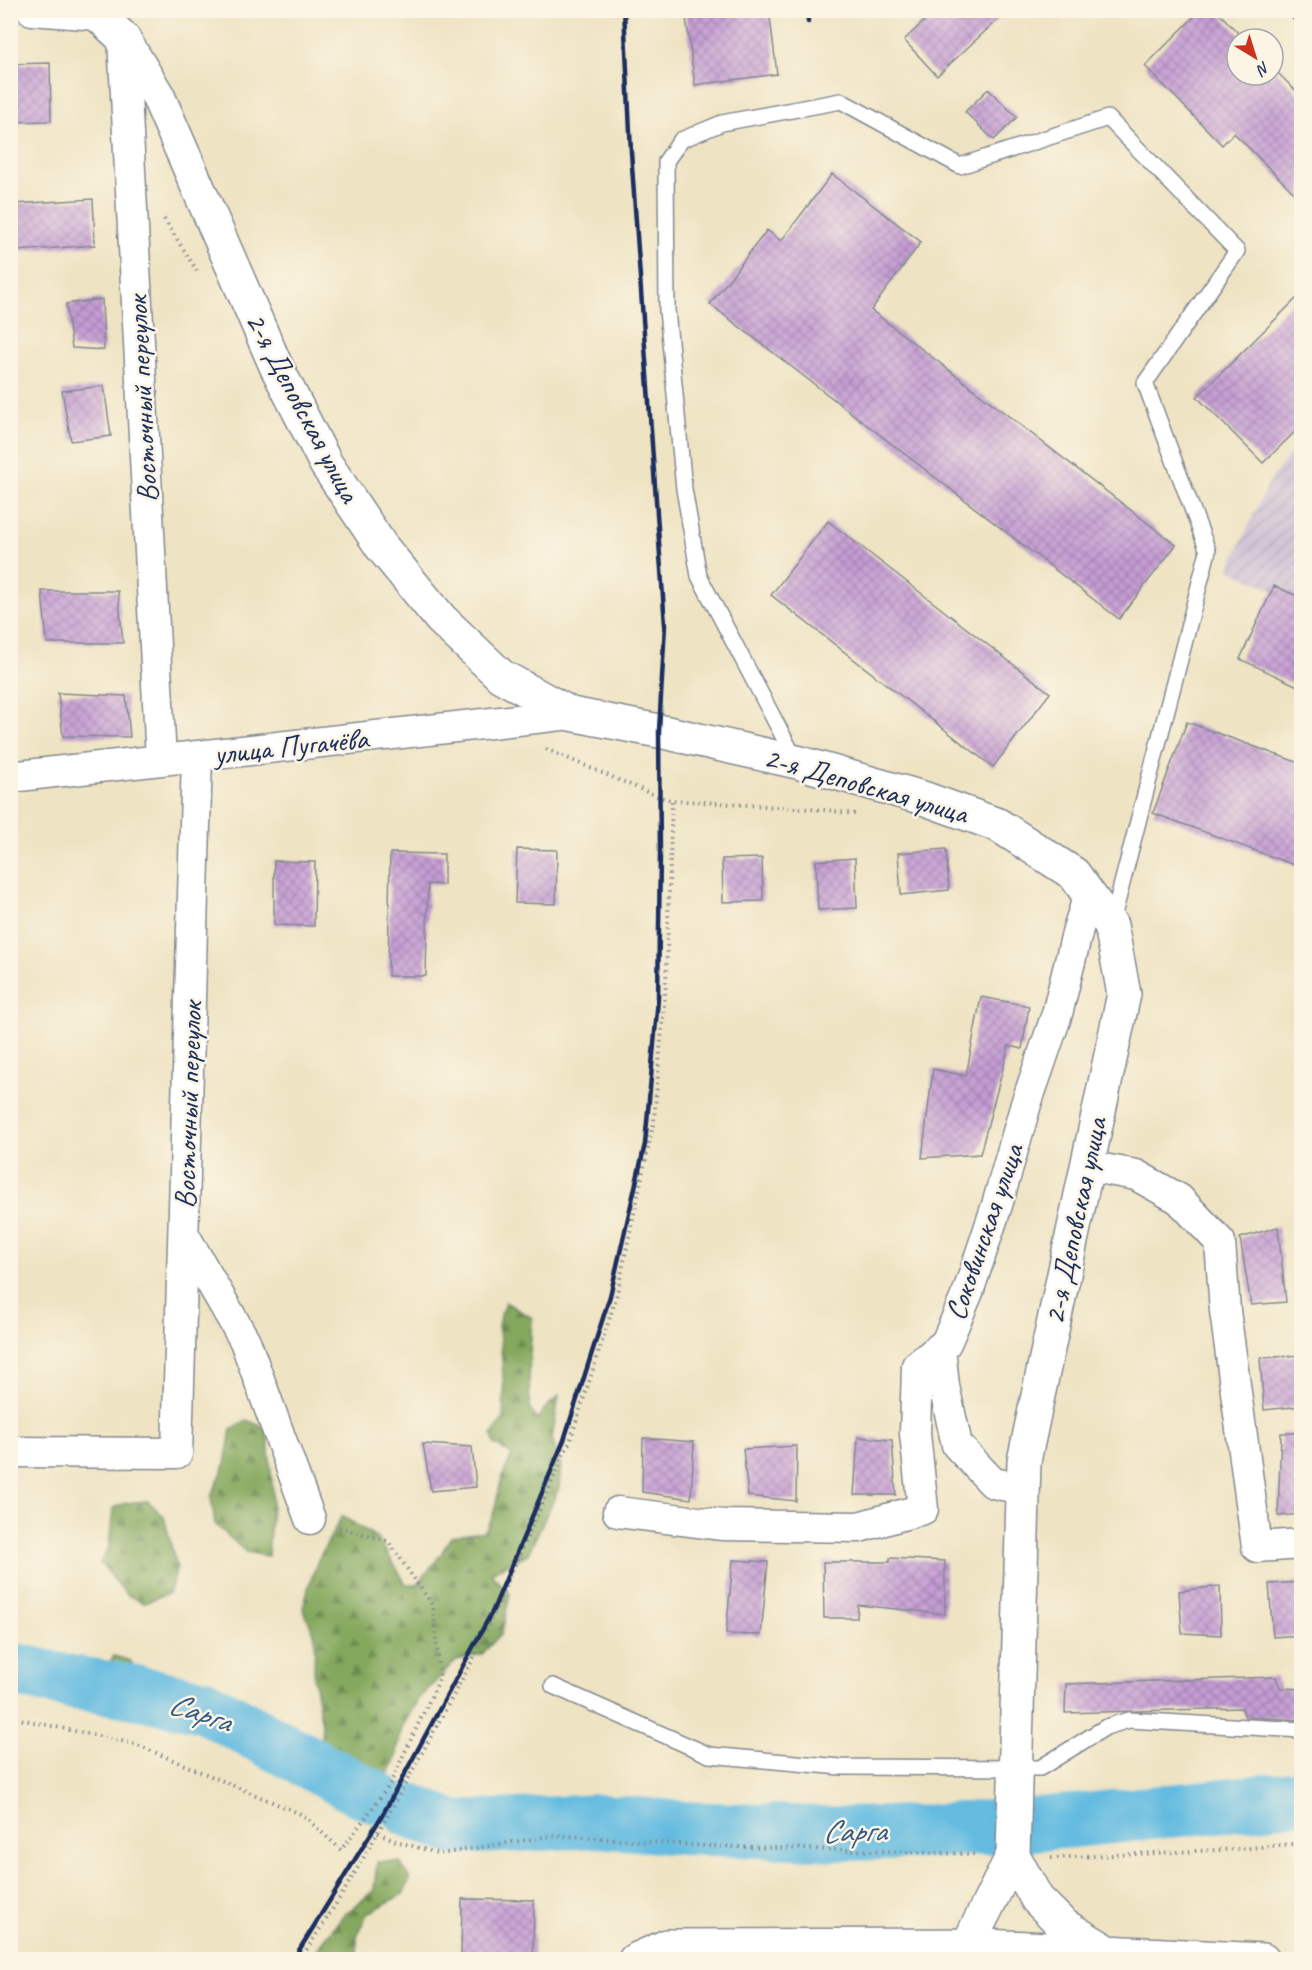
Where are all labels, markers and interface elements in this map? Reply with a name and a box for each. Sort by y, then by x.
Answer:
north arrow [1225,27,1285,87]
text: N [1251,57,1274,81]
street label: Восточный переулок [117,292,166,503]
street label: 2-я Деповская улица [237,305,370,510]
street label: улица Пугачёва [210,719,372,773]
street label: 2-я Деповская улица [760,738,974,833]
street label: Восточный переулок [165,998,211,1209]
street label: 2-я Деповская улица [1035,1112,1116,1328]
street label: Соковинская улица [936,1137,1033,1325]
water label: Сарга [163,1682,240,1743]
water label: Сарга [822,1810,889,1852]

